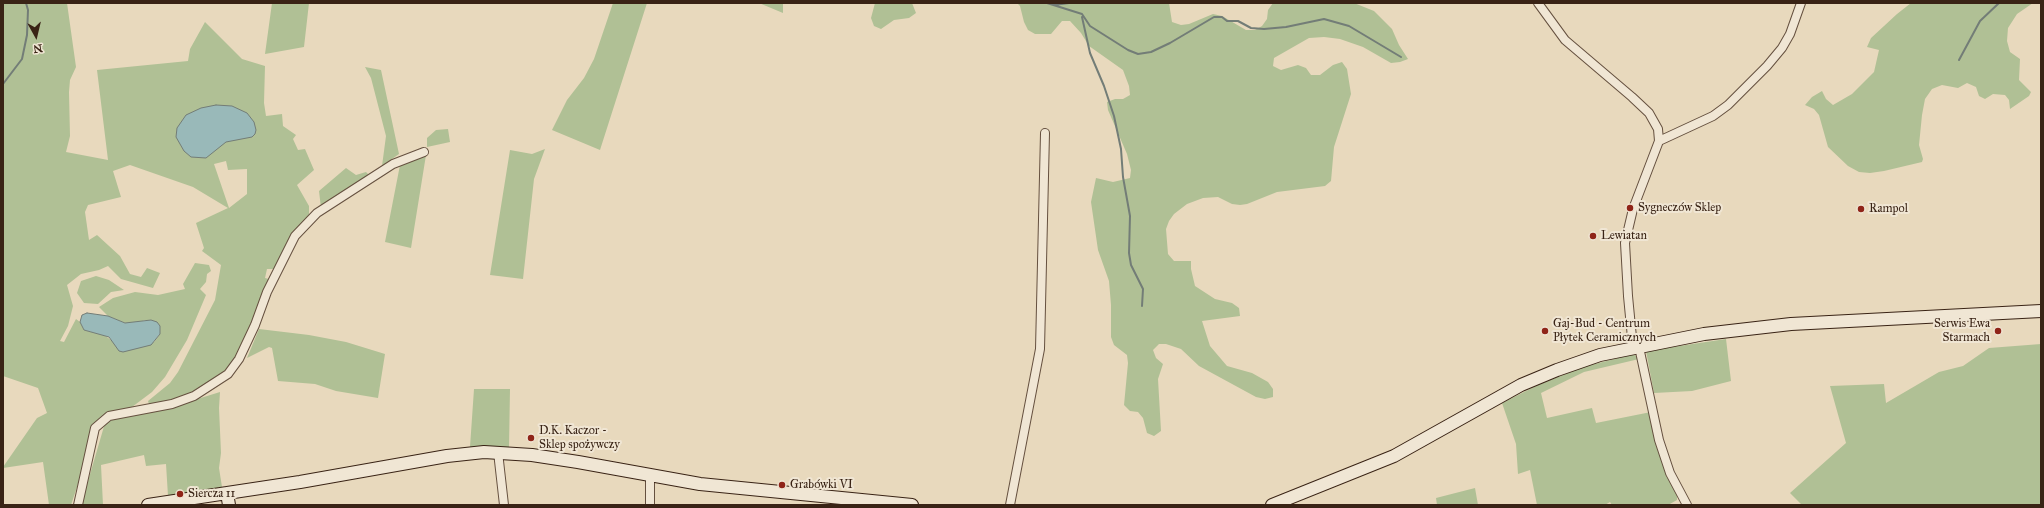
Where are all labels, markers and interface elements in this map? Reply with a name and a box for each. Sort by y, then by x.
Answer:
north arrow [16,16,56,56]
text: N [32,41,43,55]
place label: Sygneczów Sklep [1638,201,1721,215]
place label: Rampol [1869,202,1908,216]
marker: Sygneczów Sklep [1625,203,1635,213]
marker: Rampol [1856,204,1866,214]
place label: Lewiatan [1601,229,1647,243]
marker: Lewiatan [1588,231,1598,241]
place label: Gaj-Bud - Centrum Płytek Ceramicznych [1553,317,1656,345]
place label: Serwis Ewa Starmach [1934,317,1990,345]
marker: Gaj-Bud - Centrum Płytek Ceramicznych [1540,326,1550,336]
marker: Serwis Ewa Starmach [1993,326,2003,336]
place label: D.K. Kaczor - Sklep spożywczy [539,424,620,452]
marker: D.K. Kaczor - Sklep spożywczy [526,433,536,443]
place label: Grabówki VI [790,478,853,492]
marker: Grabówki VI [777,480,787,490]
place label: Siercza 11 [188,487,235,501]
marker: Siercza 11 [175,489,185,499]

